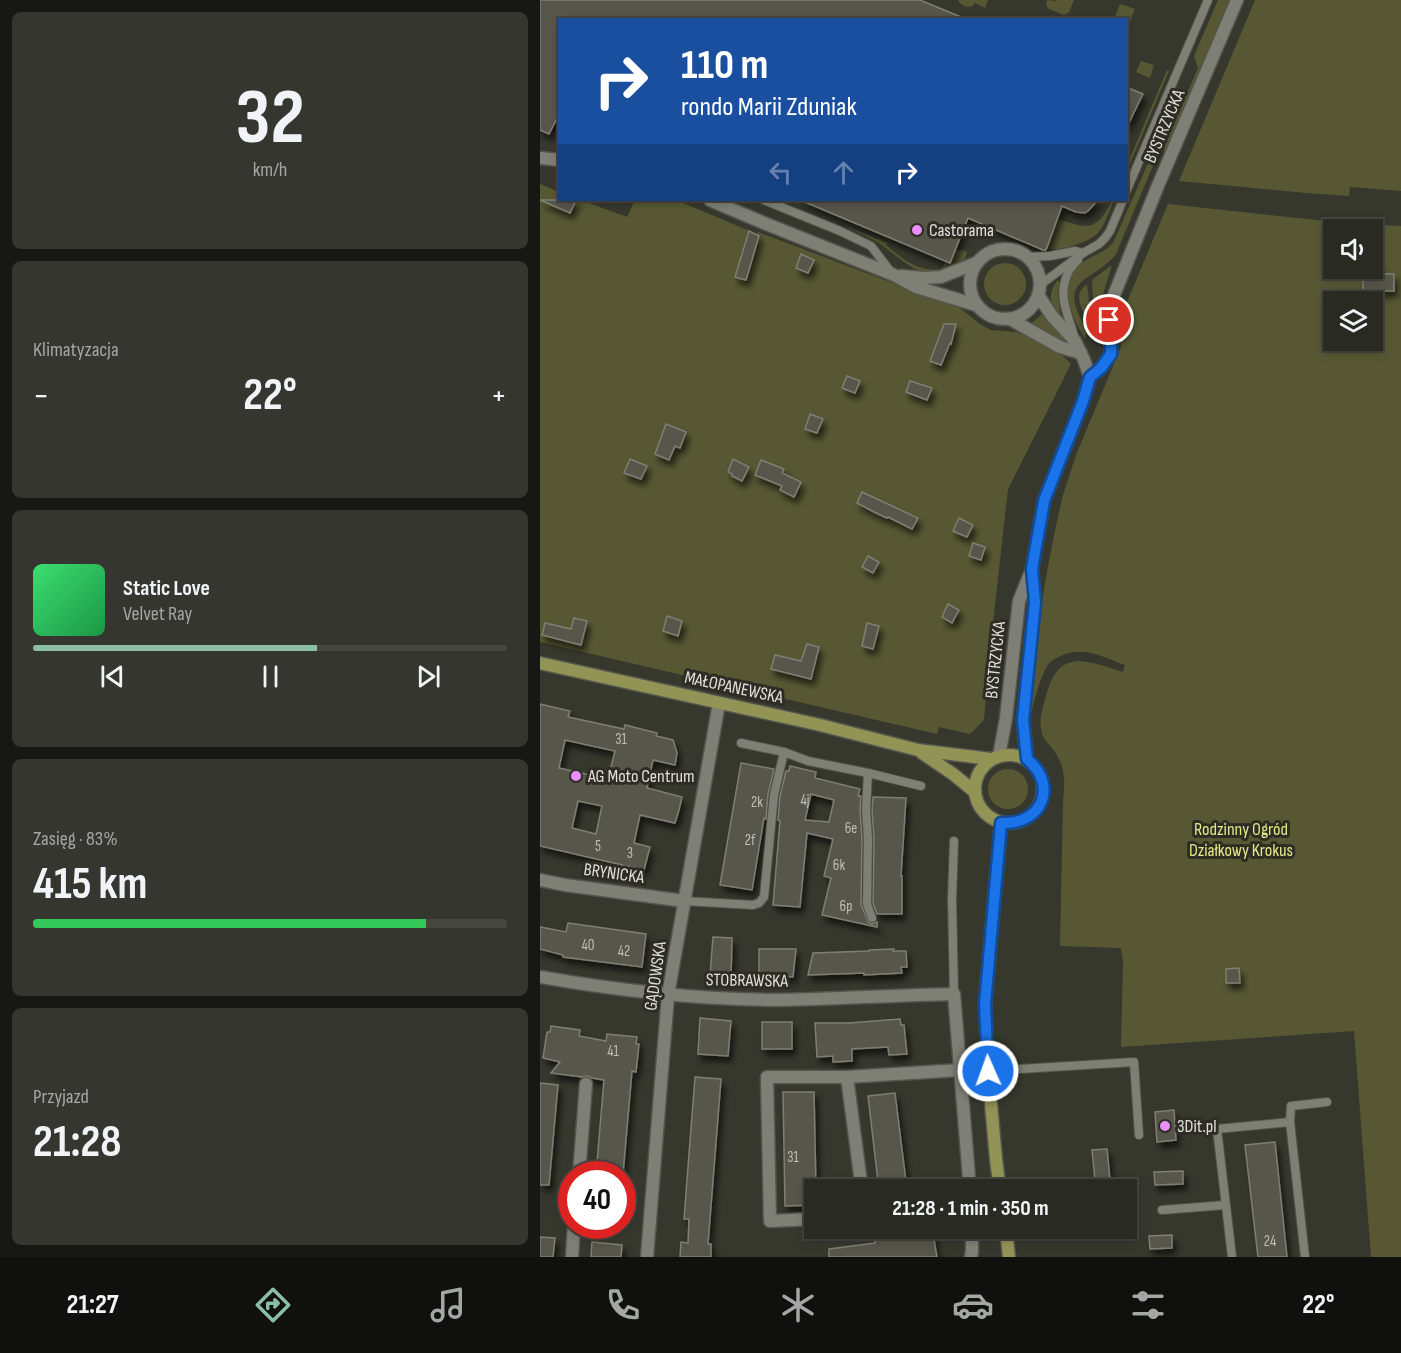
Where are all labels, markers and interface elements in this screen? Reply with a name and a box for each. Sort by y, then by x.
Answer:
text: 110 m [681,40,768,91]
icon: right [582,42,660,120]
text: 32 [235,72,305,165]
street label: BYSTRZYCKA [1140,86,1189,166]
text: rondo Marii Zduniak [681,91,857,123]
icon: left [764,156,797,189]
icon: ahead [827,156,860,189]
icon: right [890,156,923,189]
text: km/h [253,158,287,182]
map controls [1323,219,1383,351]
button: sound [1323,219,1383,279]
place label: Castorama [929,220,994,241]
marker: Castorama [910,223,924,237]
button: layers [1323,291,1383,351]
pin [1083,294,1134,345]
icon: arrive [1092,303,1125,336]
text: Klimatyzacja [33,338,119,362]
text: 22° [243,368,297,423]
text: − [33,376,49,416]
text: + [491,376,507,416]
text: Static Love [123,575,210,602]
text: Velvet Ray [123,602,192,626]
street label: BYSTRZYCKA [981,620,1010,700]
icon: previous [96,660,129,693]
icon: pause [254,660,287,693]
icon: next [412,660,445,693]
street label: MAŁOPANEWSKA [683,667,785,708]
house number: 31 [615,730,628,749]
place label: AG Moto Centrum [587,766,695,787]
marker: AG Moto Centrum [569,769,583,783]
house number: 4j [801,791,810,810]
house number: 2k [751,793,763,812]
house number: 6e [845,819,857,838]
park label: Rodzinny Ogród Działkowy Krokus [1189,819,1293,861]
text: Zasięg · 83% [33,827,118,851]
house number: 2f [745,831,756,850]
house number: 5 [595,837,601,856]
house number: 3 [627,844,633,863]
house number: 6k [833,856,845,875]
text: 415 km [33,857,147,912]
street label: BRYNICKA [582,859,646,888]
house number: 6p [840,897,852,916]
house number: 40 [582,936,594,955]
street label: GĄDOWSKA [640,940,671,1012]
house number: 42 [618,942,630,961]
street label: STOBRAWSKA [706,969,789,992]
position arrow [956,1039,1020,1103]
house number: 41 [607,1042,620,1061]
text: Przyjazd [33,1085,89,1109]
text: 21:28 [33,1115,121,1170]
place label: 3Dit.pl [1177,1116,1217,1137]
marker: 3Dit.pl [1158,1119,1172,1133]
house number: 31 [787,1148,800,1167]
speed limit sign: 40 [558,1161,636,1239]
text: 21:28 · 1 min · 350 m [892,1195,1049,1222]
house number: 24 [1264,1232,1276,1251]
icon: directions [252,1284,294,1326]
icon: music [427,1284,469,1326]
icon: phone [602,1284,644,1326]
icon: climate [777,1284,819,1326]
icon: car [952,1284,994,1326]
icon: filters [1127,1284,1169,1326]
text: 21:27 [67,1289,119,1321]
text: 22° [1302,1289,1334,1321]

